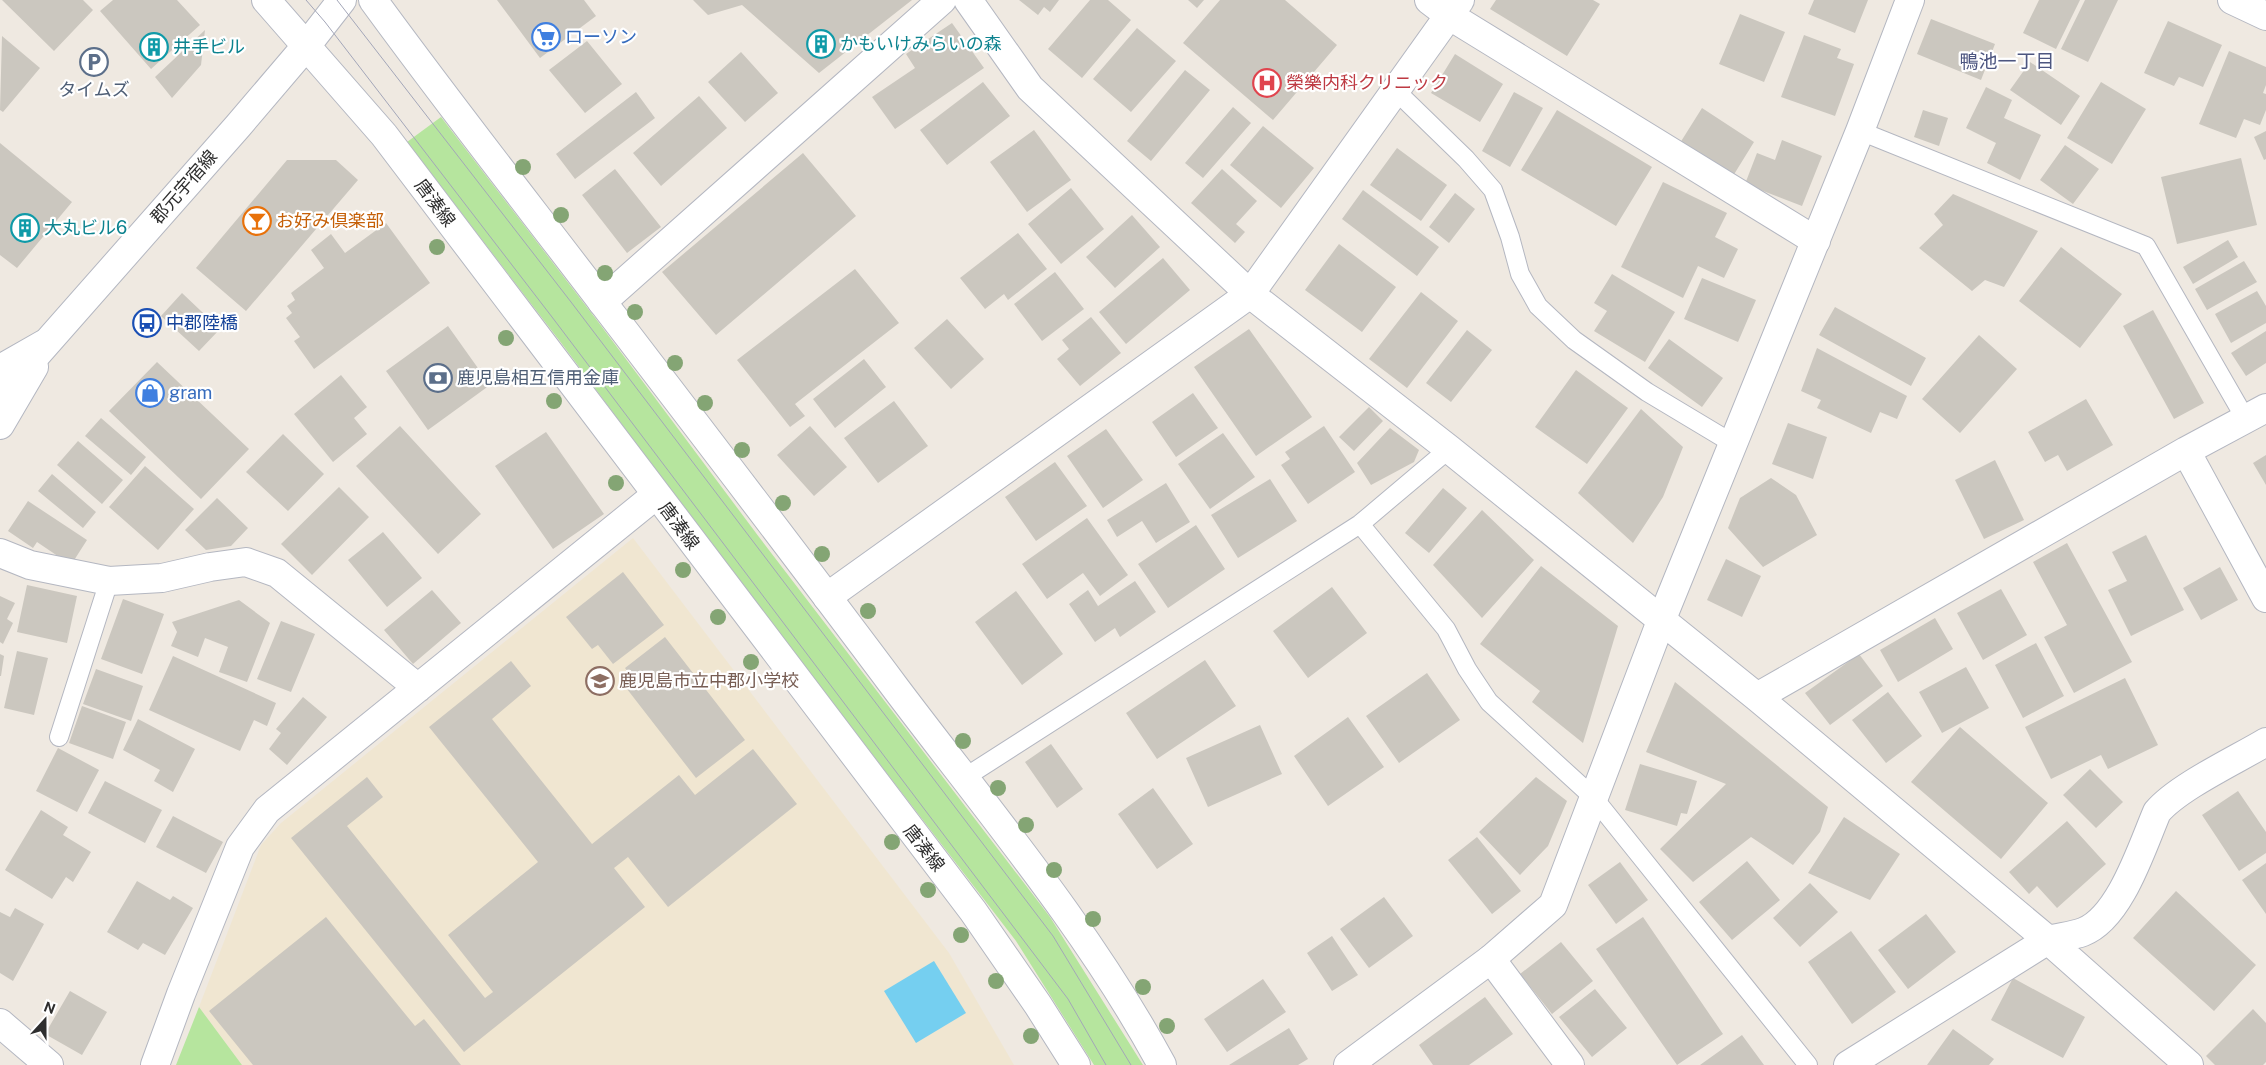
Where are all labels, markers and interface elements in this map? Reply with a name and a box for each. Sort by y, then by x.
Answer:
supermarket icon: ローソン [531,22,561,52]
place label: ローソン [565,26,637,47]
building icon: かもいけみらいの森 [806,29,836,59]
building icon: 井手ビル [139,32,169,62]
place label: かもいけみらいの森 [840,33,1002,54]
place label: 井手ビル [173,36,245,57]
parking icon: タイムズ [79,47,109,77]
district label: 鴨池一丁目 [1959,50,2055,72]
hospital icon: 榮樂内科クリニック [1252,68,1282,98]
place label: 榮樂内科クリニック [1286,72,1448,93]
place label: タイムズ [58,79,130,100]
street label: 郡元宇宿線 [146,146,221,228]
street label: 唐湊線 [411,175,460,231]
bar icon: お好み倶楽部 [242,206,272,236]
place label: お好み倶楽部 [276,210,384,231]
building icon: 大丸ビル6 [10,213,40,243]
place label: 大丸ビル6 [44,217,127,238]
bus stop icon: 中郡陸橋 [132,308,162,338]
place label: 中郡陸橋 [166,312,238,333]
bank icon: 鹿児島相互信用金庫 [423,363,453,393]
place label: 鹿児島相互信用金庫 [457,367,619,388]
shop icon: gram [135,378,165,408]
place label: gram [169,382,212,403]
street label: 唐湊線 [655,498,704,554]
school or university icon: 鹿児島市立中郡小学校 [585,666,615,696]
place label: 鹿児島市立中郡小学校 [619,670,799,691]
street label: 唐湊線 [899,820,949,875]
north arrow [20,995,70,1045]
text: N [42,998,58,1017]

